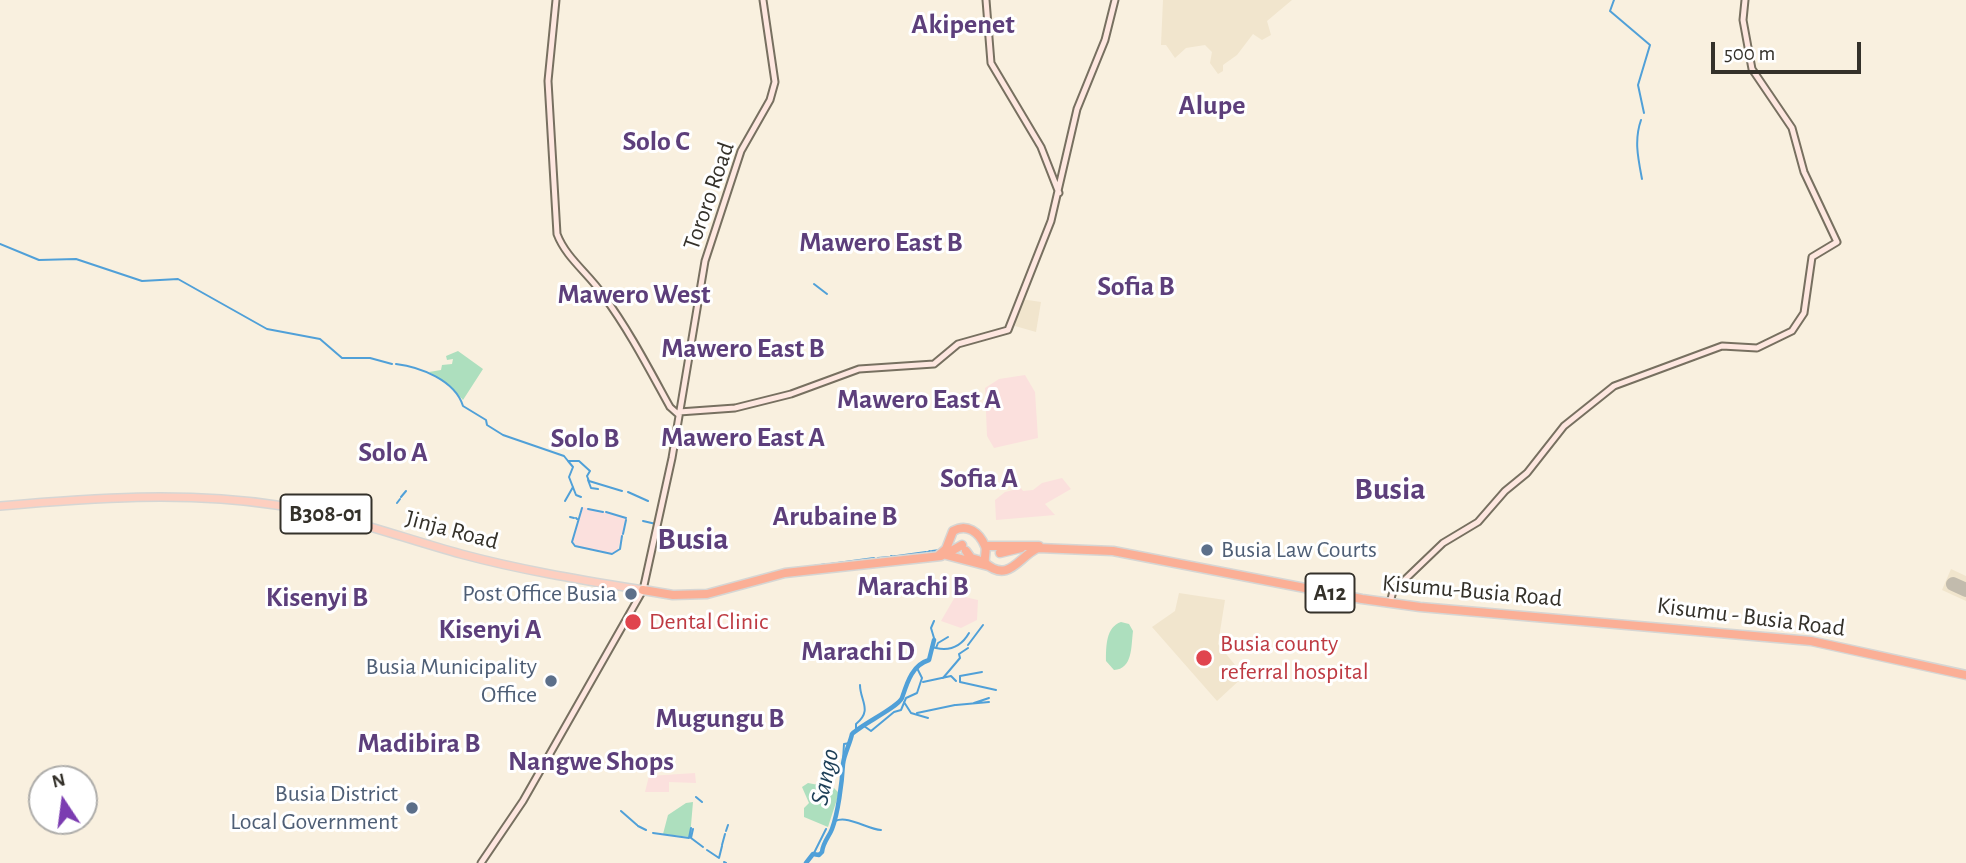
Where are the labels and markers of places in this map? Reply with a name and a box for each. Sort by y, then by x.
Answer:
place label: Busia Law Courts [1221,536,1377,564]
marker: Busia Law Courts [1199,542,1215,558]
place label: Post Office Busia [462,580,617,608]
marker: Post Office Busia [623,586,639,602]
place label: Dental Clinic [649,608,768,636]
marker: Dental Clinic [623,612,643,632]
place label: Busia county referral hospital [1220,630,1369,686]
marker: Busia county referral hospital [1194,648,1214,668]
place label: Busia Municipality Office [365,653,537,709]
marker: Busia Municipality Office [543,673,559,689]
place label: Busia District Local Government [230,780,398,836]
marker: Busia District Local Government [404,800,420,816]

